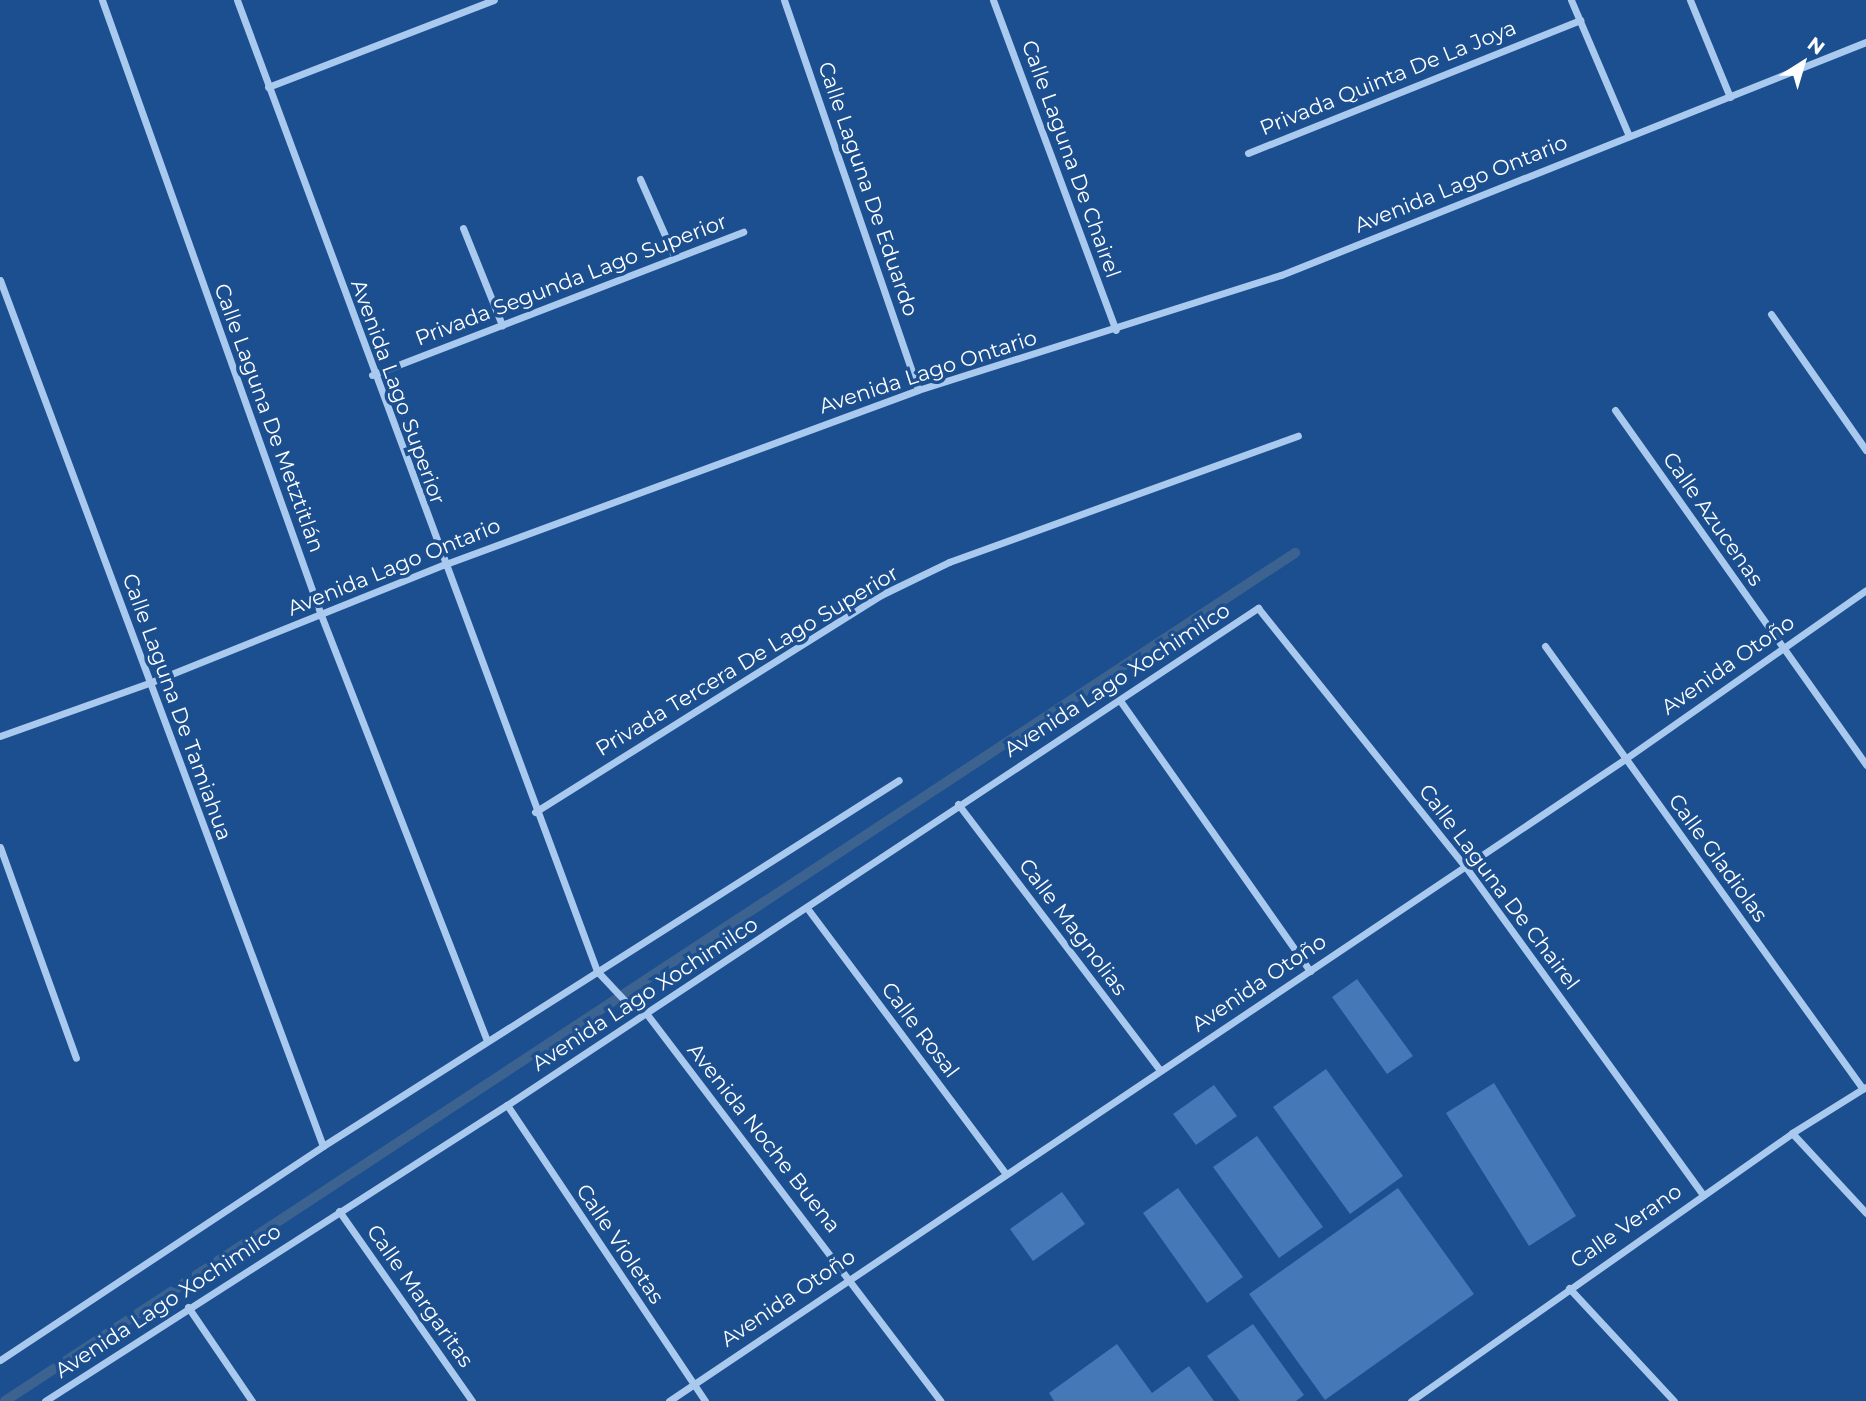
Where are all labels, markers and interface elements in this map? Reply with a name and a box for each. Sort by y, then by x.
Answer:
street label: Privada Quinta De La Joya [1256,15,1520,141]
north arrow [1768,28,1838,98]
text: N [1803,32,1829,60]
street label: Calle Laguna De Chairel [1016,37,1126,281]
street label: Calle Laguna De Eduardo [813,58,923,320]
street label: Avenida Lago Ontario [1351,130,1571,238]
street label: Privada Segunda Lago Superior [412,209,730,351]
street label: Avenida Lago Superior [346,276,450,508]
street label: Calle Laguna De Metztitlán [209,280,329,556]
street label: Avenida Lago Ontario [816,325,1040,419]
street label: Calle Azucenas [1657,447,1769,591]
street label: Avenida Lago Ontario [284,513,504,621]
street label: Privada Tercera De Lago Superior [591,561,903,761]
street label: Calle Laguna De Tamiahua [117,570,237,844]
street label: Avenida Lago Xochimilco [999,597,1235,763]
street label: Avenida Otoño [1657,610,1799,720]
street label: Calle Laguna De Chairel [1413,779,1585,995]
street label: Calle Gladiolas [1663,789,1773,927]
street label: Calle Magnolias [1013,854,1133,1000]
street label: Avenida Lago Xochimilco [527,911,763,1077]
street label: Avenida Otoño [1187,929,1331,1037]
street label: Calle Rosal [876,977,964,1083]
street label: Avenida Noche Buena [682,1038,846,1238]
street label: Calle Verano [1565,1178,1687,1274]
street label: Calle Violetas [571,1179,669,1309]
street label: Avenida Lago Xochimilco [50,1218,286,1384]
street label: Calle Margaritas [361,1220,479,1372]
street label: Avenida Otoño [716,1244,860,1352]

